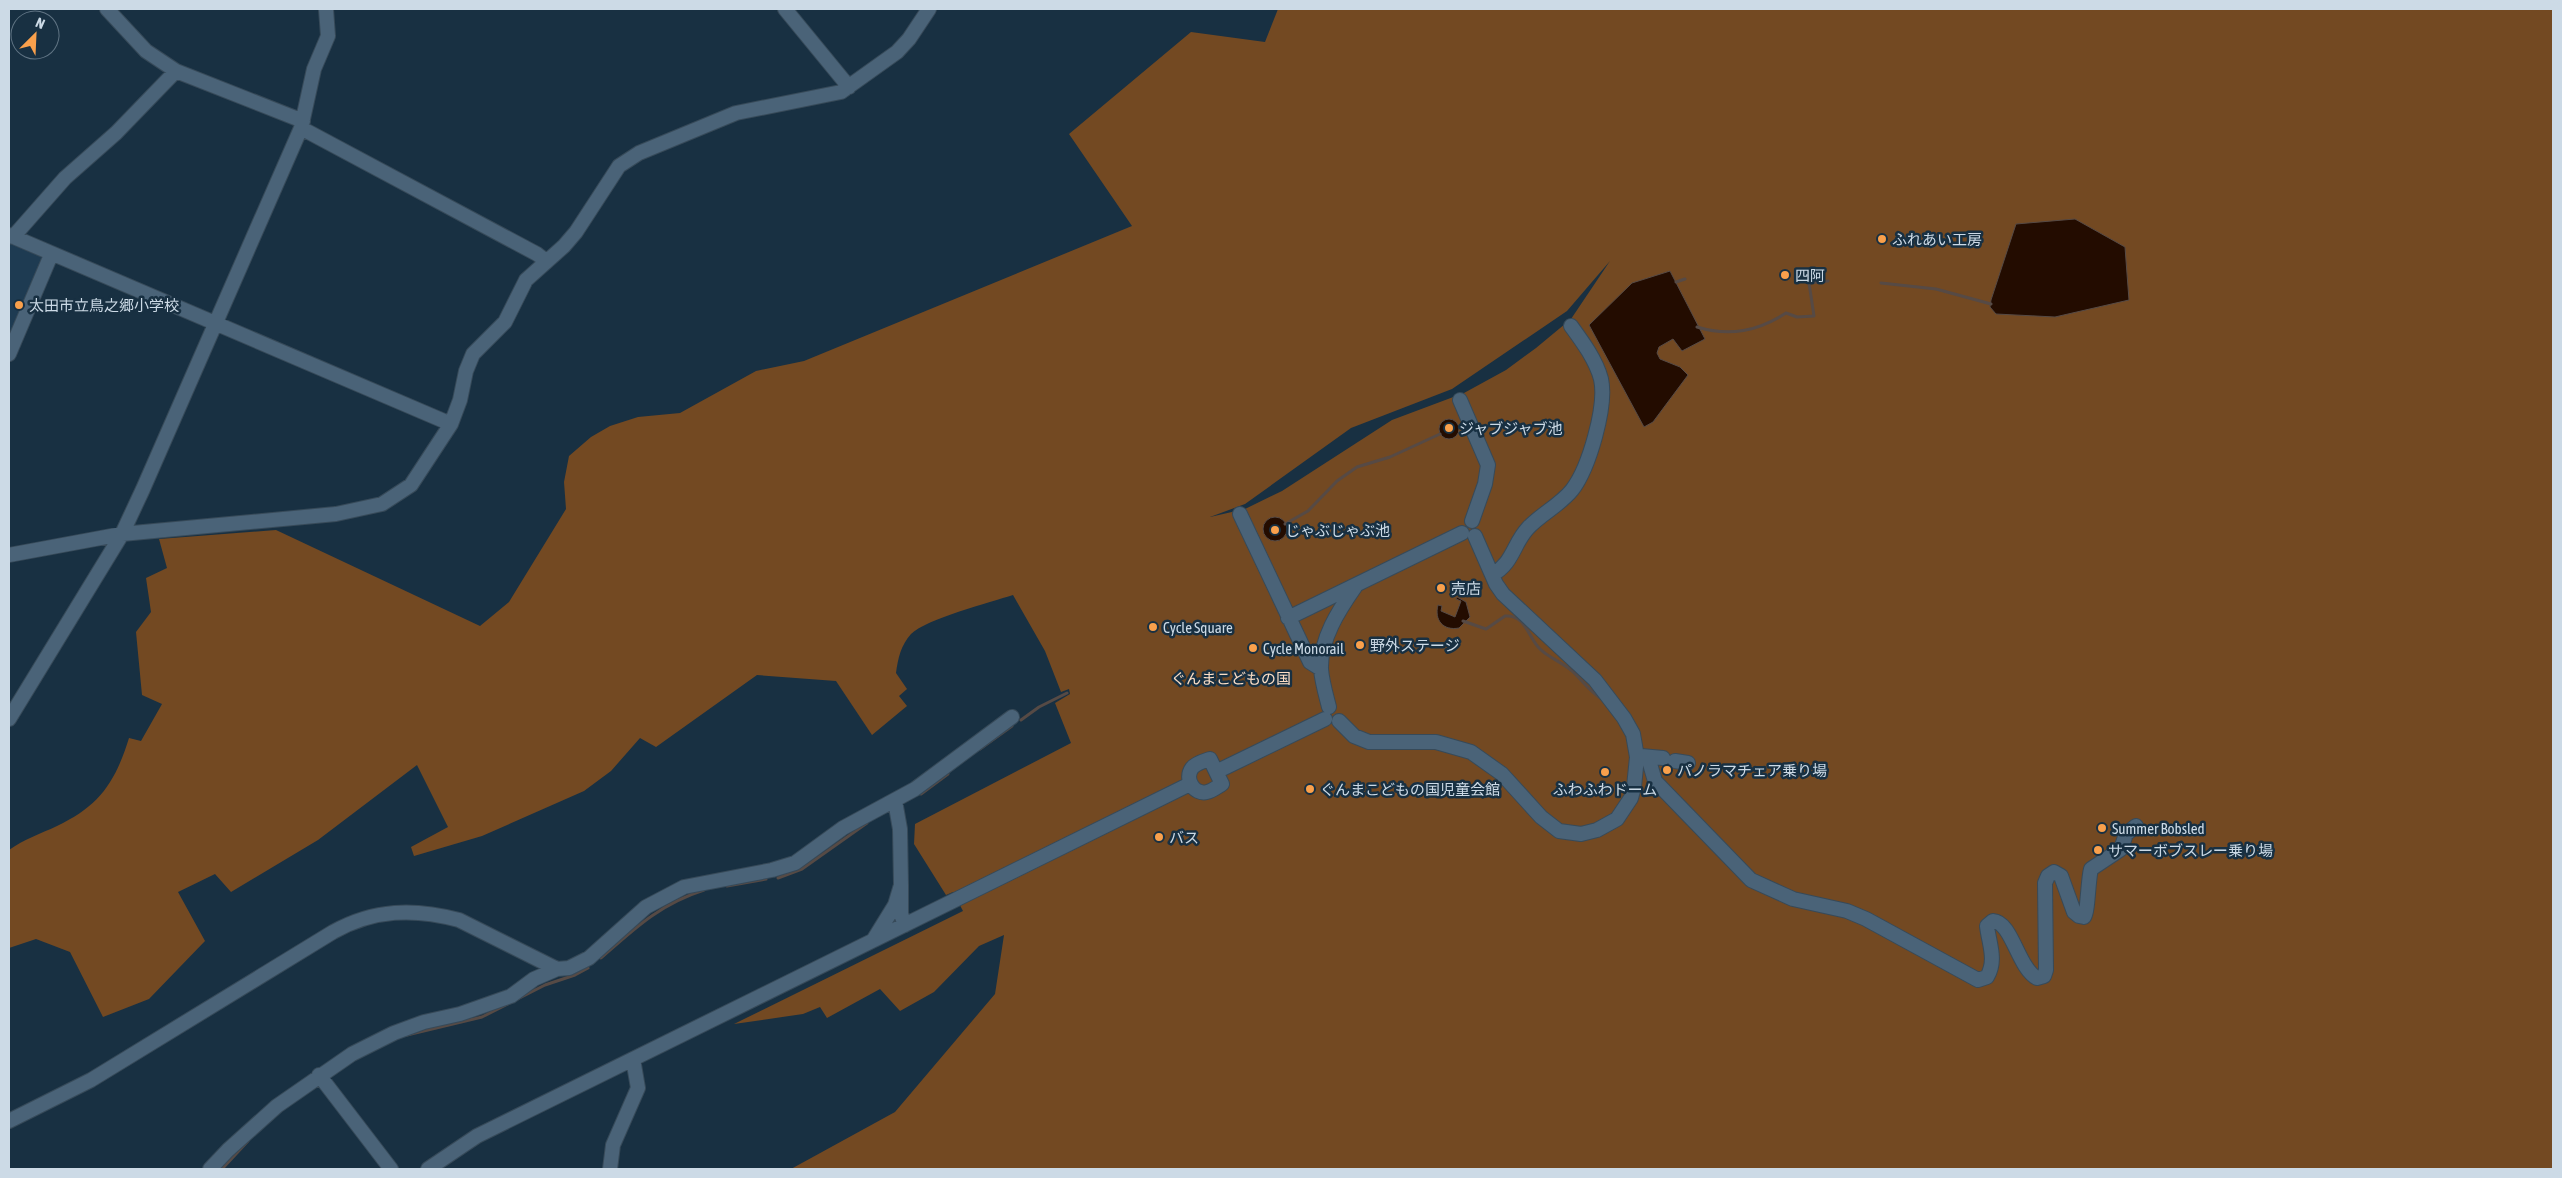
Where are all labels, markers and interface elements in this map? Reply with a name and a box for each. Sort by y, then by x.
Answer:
north arrow [10,10,60,60]
text: N [33,14,47,32]
place label: ふれあい工房 [1892,231,1982,248]
marker: ふれあい工房 [1876,233,1888,245]
place label: 四阿 [1795,267,1825,284]
marker: 四阿 [1779,269,1791,281]
place label: 太田市立鳥之郷小学校 [29,297,179,314]
marker: 太田市立鳥之郷小学校 [13,299,25,311]
place label: ジャブジャブ池 [1459,420,1563,437]
marker: ジャブジャブ池 [1443,422,1455,434]
place label: じゃぶじゃぶ池 [1285,522,1390,539]
marker: じゃぶじゃぶ池 [1269,524,1281,536]
place label: 売店 [1451,580,1481,597]
marker: 売店 [1435,582,1447,594]
place label: Cycle Square [1163,619,1233,636]
marker: Cycle Square [1147,621,1159,633]
place label: 野外ステージ [1370,637,1460,654]
marker: 野外ステージ [1354,639,1366,651]
place label: Cycle Monorail [1263,640,1344,657]
marker: Cycle Monorail [1247,642,1259,654]
park label: ぐんまこどもの国 [1171,670,1291,687]
place label: パノラマチェア乗り場 [1677,762,1827,779]
marker: パノラマチェア乗り場 [1661,764,1673,776]
marker: ふわふわドーム [1599,766,1611,778]
place label: ぐんまこどもの国児童会館 [1320,781,1500,798]
place label: ふわふわドーム [1553,781,1657,798]
marker: ぐんまこどもの国児童会館 [1304,783,1316,795]
place label: Summer Bobsled [2112,820,2205,837]
marker: Summer Bobsled [2096,822,2108,834]
place label: バス [1169,829,1199,846]
marker: バス [1153,831,1165,843]
place label: サマーボブスレー乗り場 [2108,842,2273,859]
marker: サマーボブスレー乗り場 [2092,844,2104,856]

